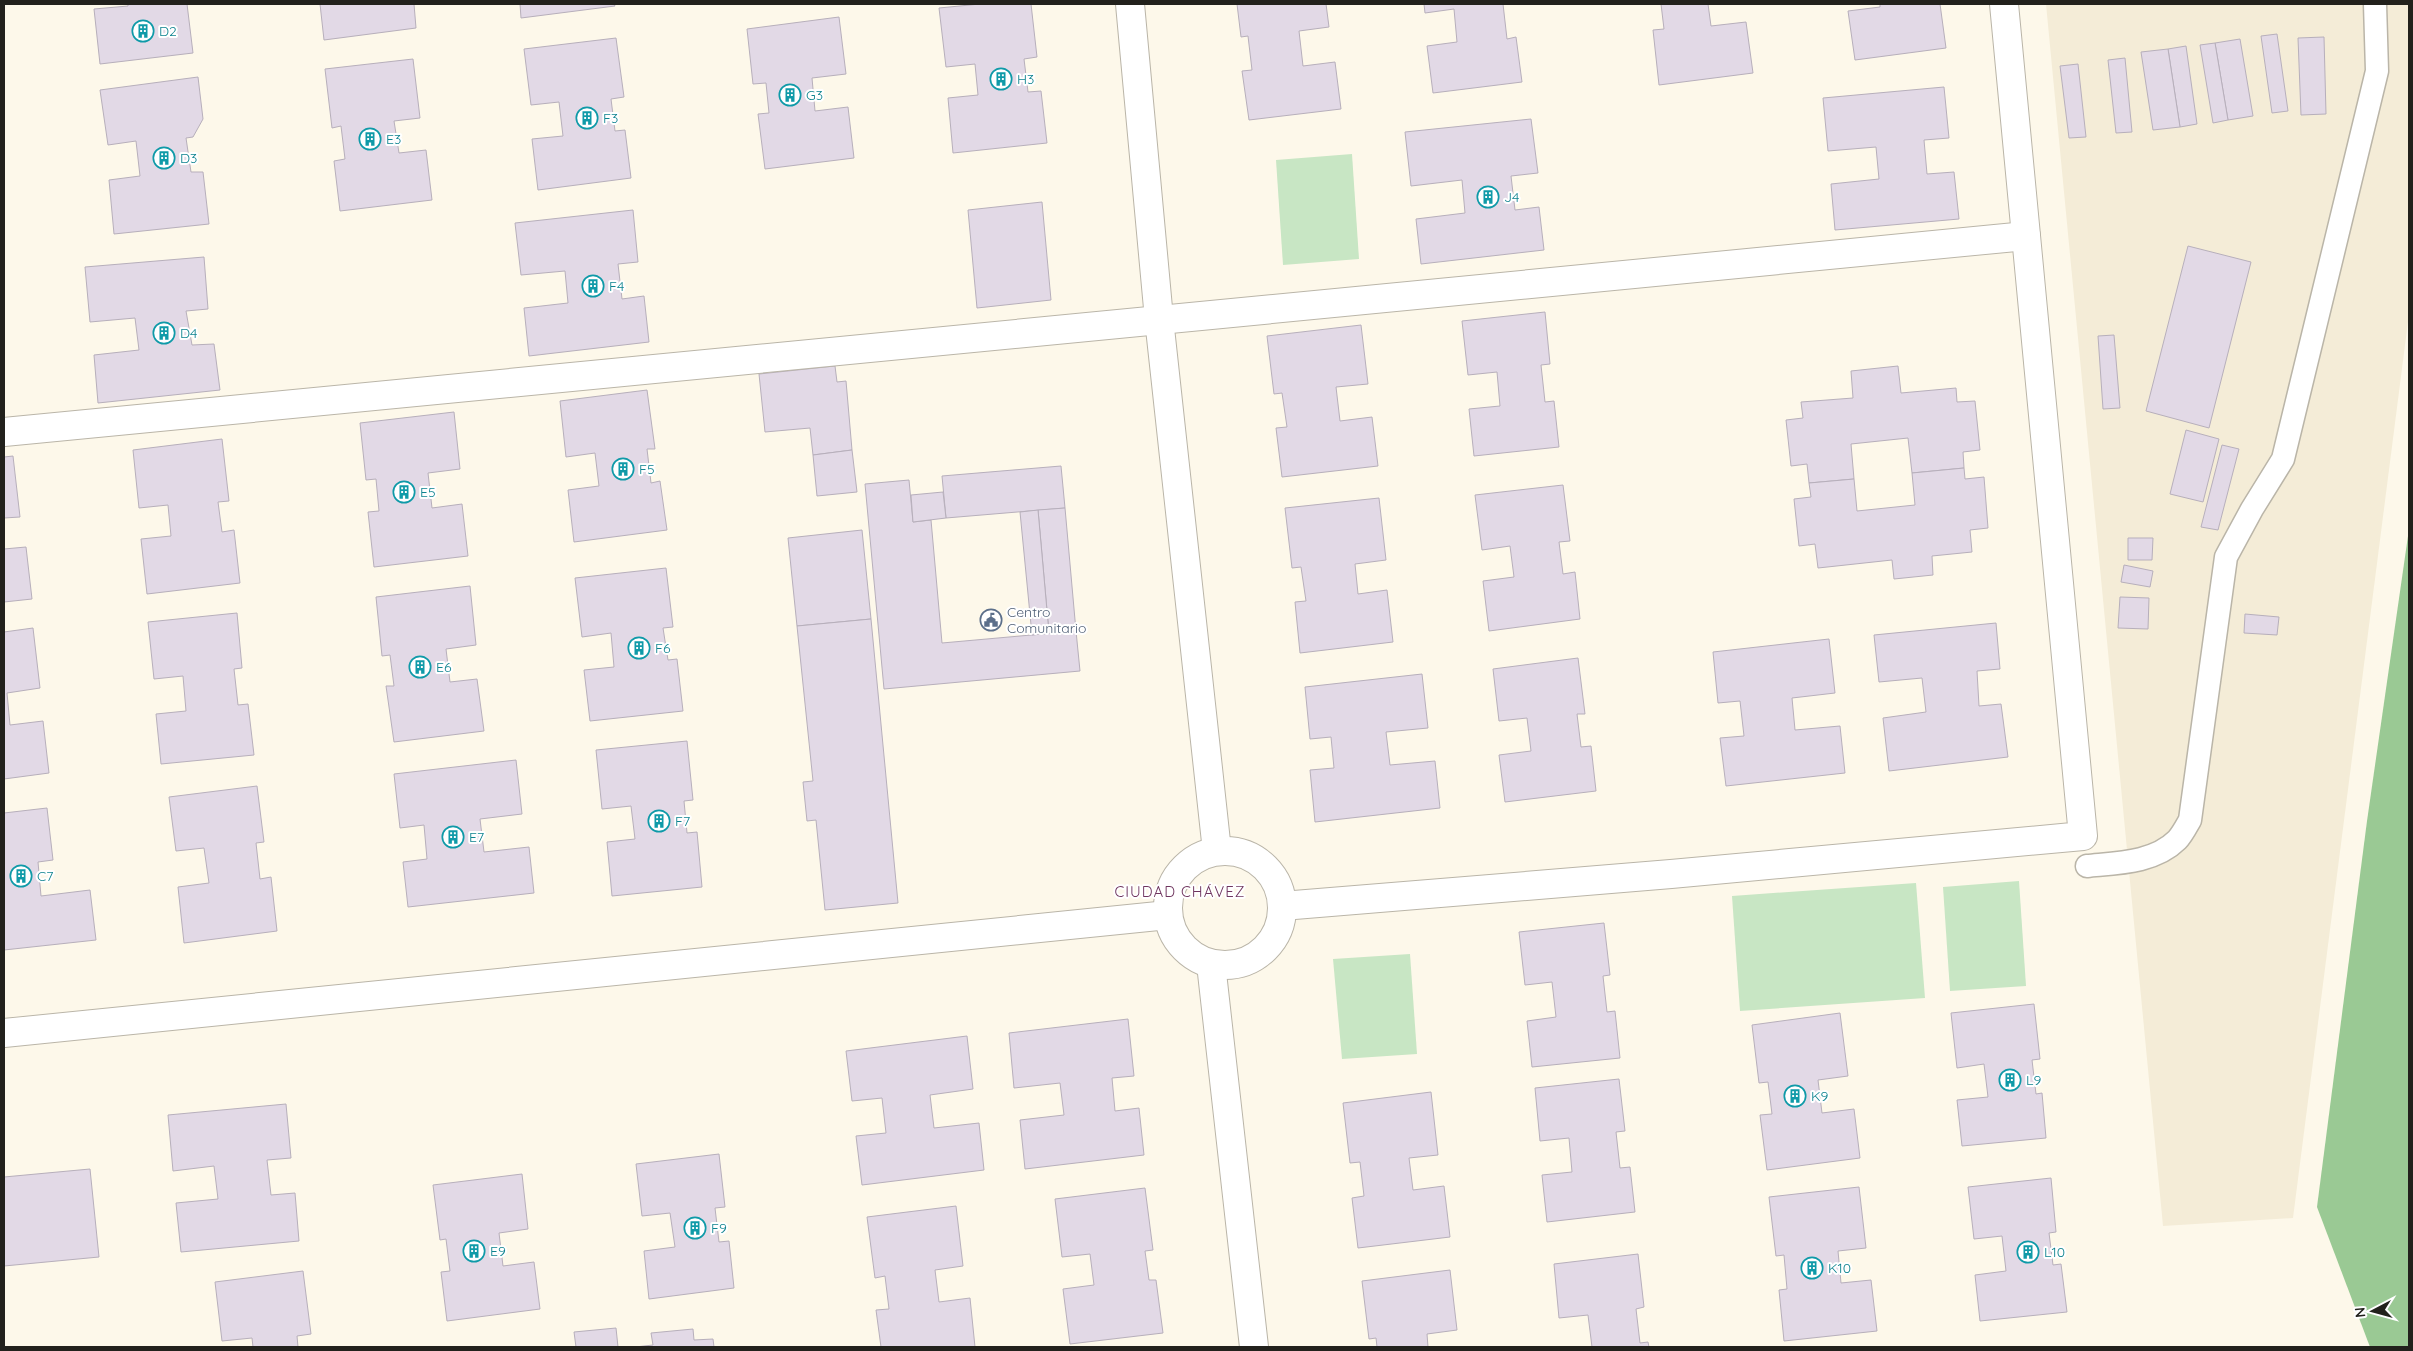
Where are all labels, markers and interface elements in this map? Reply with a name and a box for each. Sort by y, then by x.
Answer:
building icon: D2 [131,19,155,43]
place label: D2 [159,22,177,40]
building icon: H3 [989,67,1013,91]
place label: H3 [1017,70,1034,88]
building icon: G3 [778,83,802,107]
place label: G3 [806,86,823,104]
building icon: F3 [575,106,599,130]
place label: F3 [603,109,618,127]
building icon: E3 [358,127,382,151]
place label: E3 [386,130,401,148]
building icon: D3 [152,146,176,170]
place label: D3 [180,149,197,167]
building icon: J4 [1476,185,1500,209]
place label: J4 [1504,188,1519,206]
building icon: F4 [581,274,605,298]
place label: F4 [609,277,624,295]
building icon: D4 [152,321,176,345]
place label: D4 [180,324,197,342]
building icon: F5 [611,457,635,481]
place label: F5 [639,460,655,478]
building icon: E5 [392,480,416,504]
place label: E5 [420,483,436,501]
place label: Centro Comunitario [1007,603,1087,637]
public building icon: Centro Comunitario [979,608,1003,632]
building icon: F6 [627,636,651,660]
place label: F6 [655,639,671,657]
building icon: E6 [408,655,432,679]
place label: E6 [436,658,452,676]
building icon: F7 [647,809,671,833]
place label: F7 [675,812,690,830]
building icon: E7 [441,825,465,849]
place label: E7 [469,828,484,846]
building icon: C7 [9,864,33,888]
place label: C7 [37,867,53,885]
district label: CIUDAD CHÁVEZ [1115,882,1246,901]
building icon: L9 [1998,1068,2022,1092]
place label: L9 [2026,1071,2041,1089]
building icon: K9 [1783,1084,1807,1108]
place label: K9 [1811,1087,1828,1105]
building icon: F9 [683,1216,707,1240]
place label: F9 [711,1219,727,1237]
building icon: E9 [462,1239,486,1263]
building icon: L10 [2016,1240,2040,1264]
place label: E9 [490,1242,506,1260]
place label: L10 [2044,1243,2065,1261]
building icon: K10 [1800,1256,1824,1280]
place label: K10 [1828,1259,1851,1277]
north arrow [2348,1286,2398,1336]
text: N [2351,1306,2370,1318]

